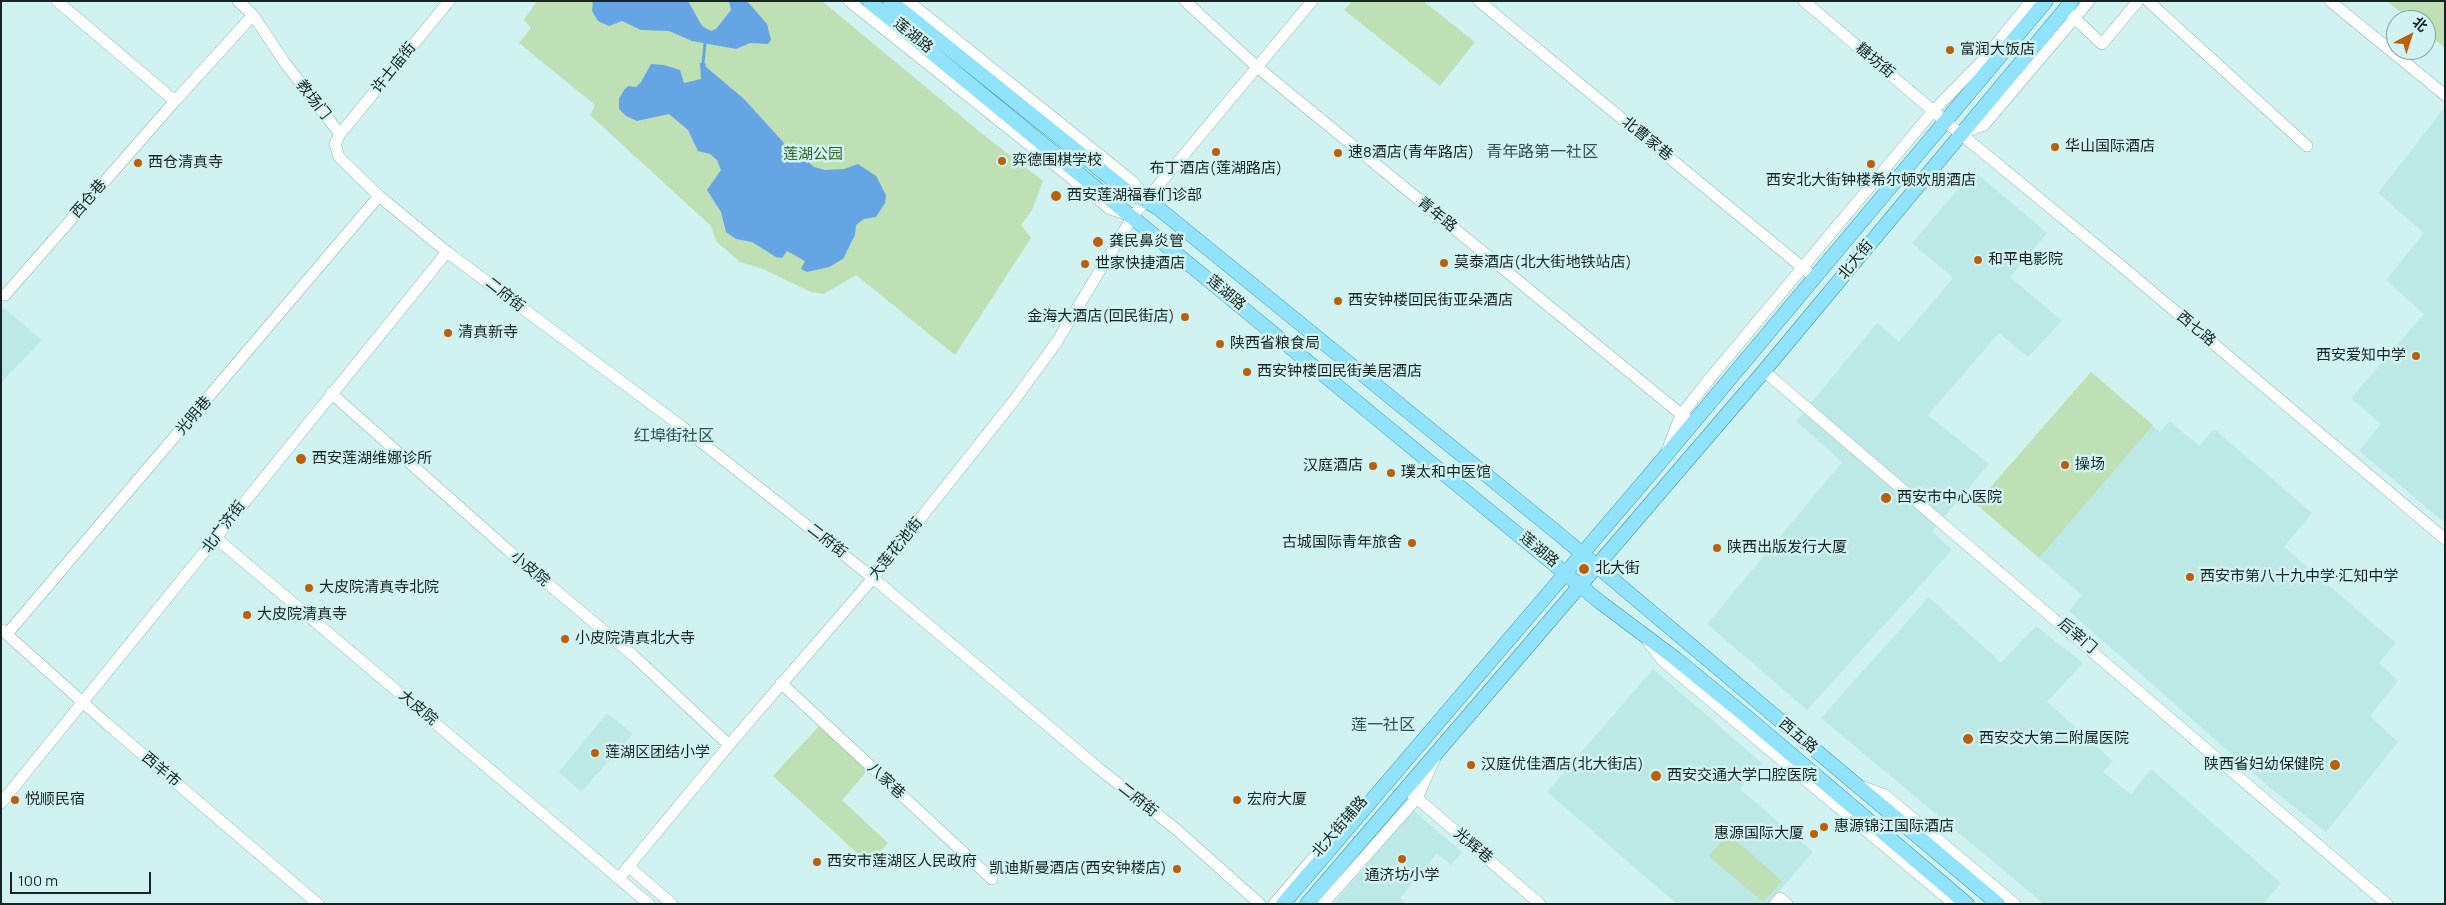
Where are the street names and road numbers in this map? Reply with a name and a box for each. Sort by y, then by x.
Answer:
street label: 莲湖路 [890,15,936,57]
street label: 许士庙街 [368,39,420,97]
street label: 糖坊街 [1852,40,1898,82]
street label: 教场门 [292,77,334,123]
street label: 北曹家巷 [1618,113,1676,165]
street label: 西仓巷 [67,176,111,222]
street label: 青年路 [1414,194,1460,236]
street label: 北大街 [1835,237,1877,283]
street label: 莲湖路 [1203,272,1249,314]
street label: 二府街 [482,274,528,316]
street label: 西七路 [2173,308,2219,350]
street label: 光明巷 [172,393,216,439]
street label: 北广济街 [199,498,249,556]
street label: 大莲花池街 [865,514,927,584]
street label: 二府街 [804,520,850,562]
street label: 莲湖路 [1516,529,1562,571]
street label: 小皮院 [507,548,553,590]
street label: 后宰门 [2054,614,2100,658]
street label: 大皮院 [395,687,441,729]
street label: 西五路 [1775,715,1821,757]
street label: 西羊市 [138,749,184,791]
street label: 八家巷 [863,759,909,803]
street label: 二府街 [1115,779,1161,821]
street label: 北大街辅路 [1309,793,1371,861]
street label: 光辉巷 [1450,825,1496,867]

